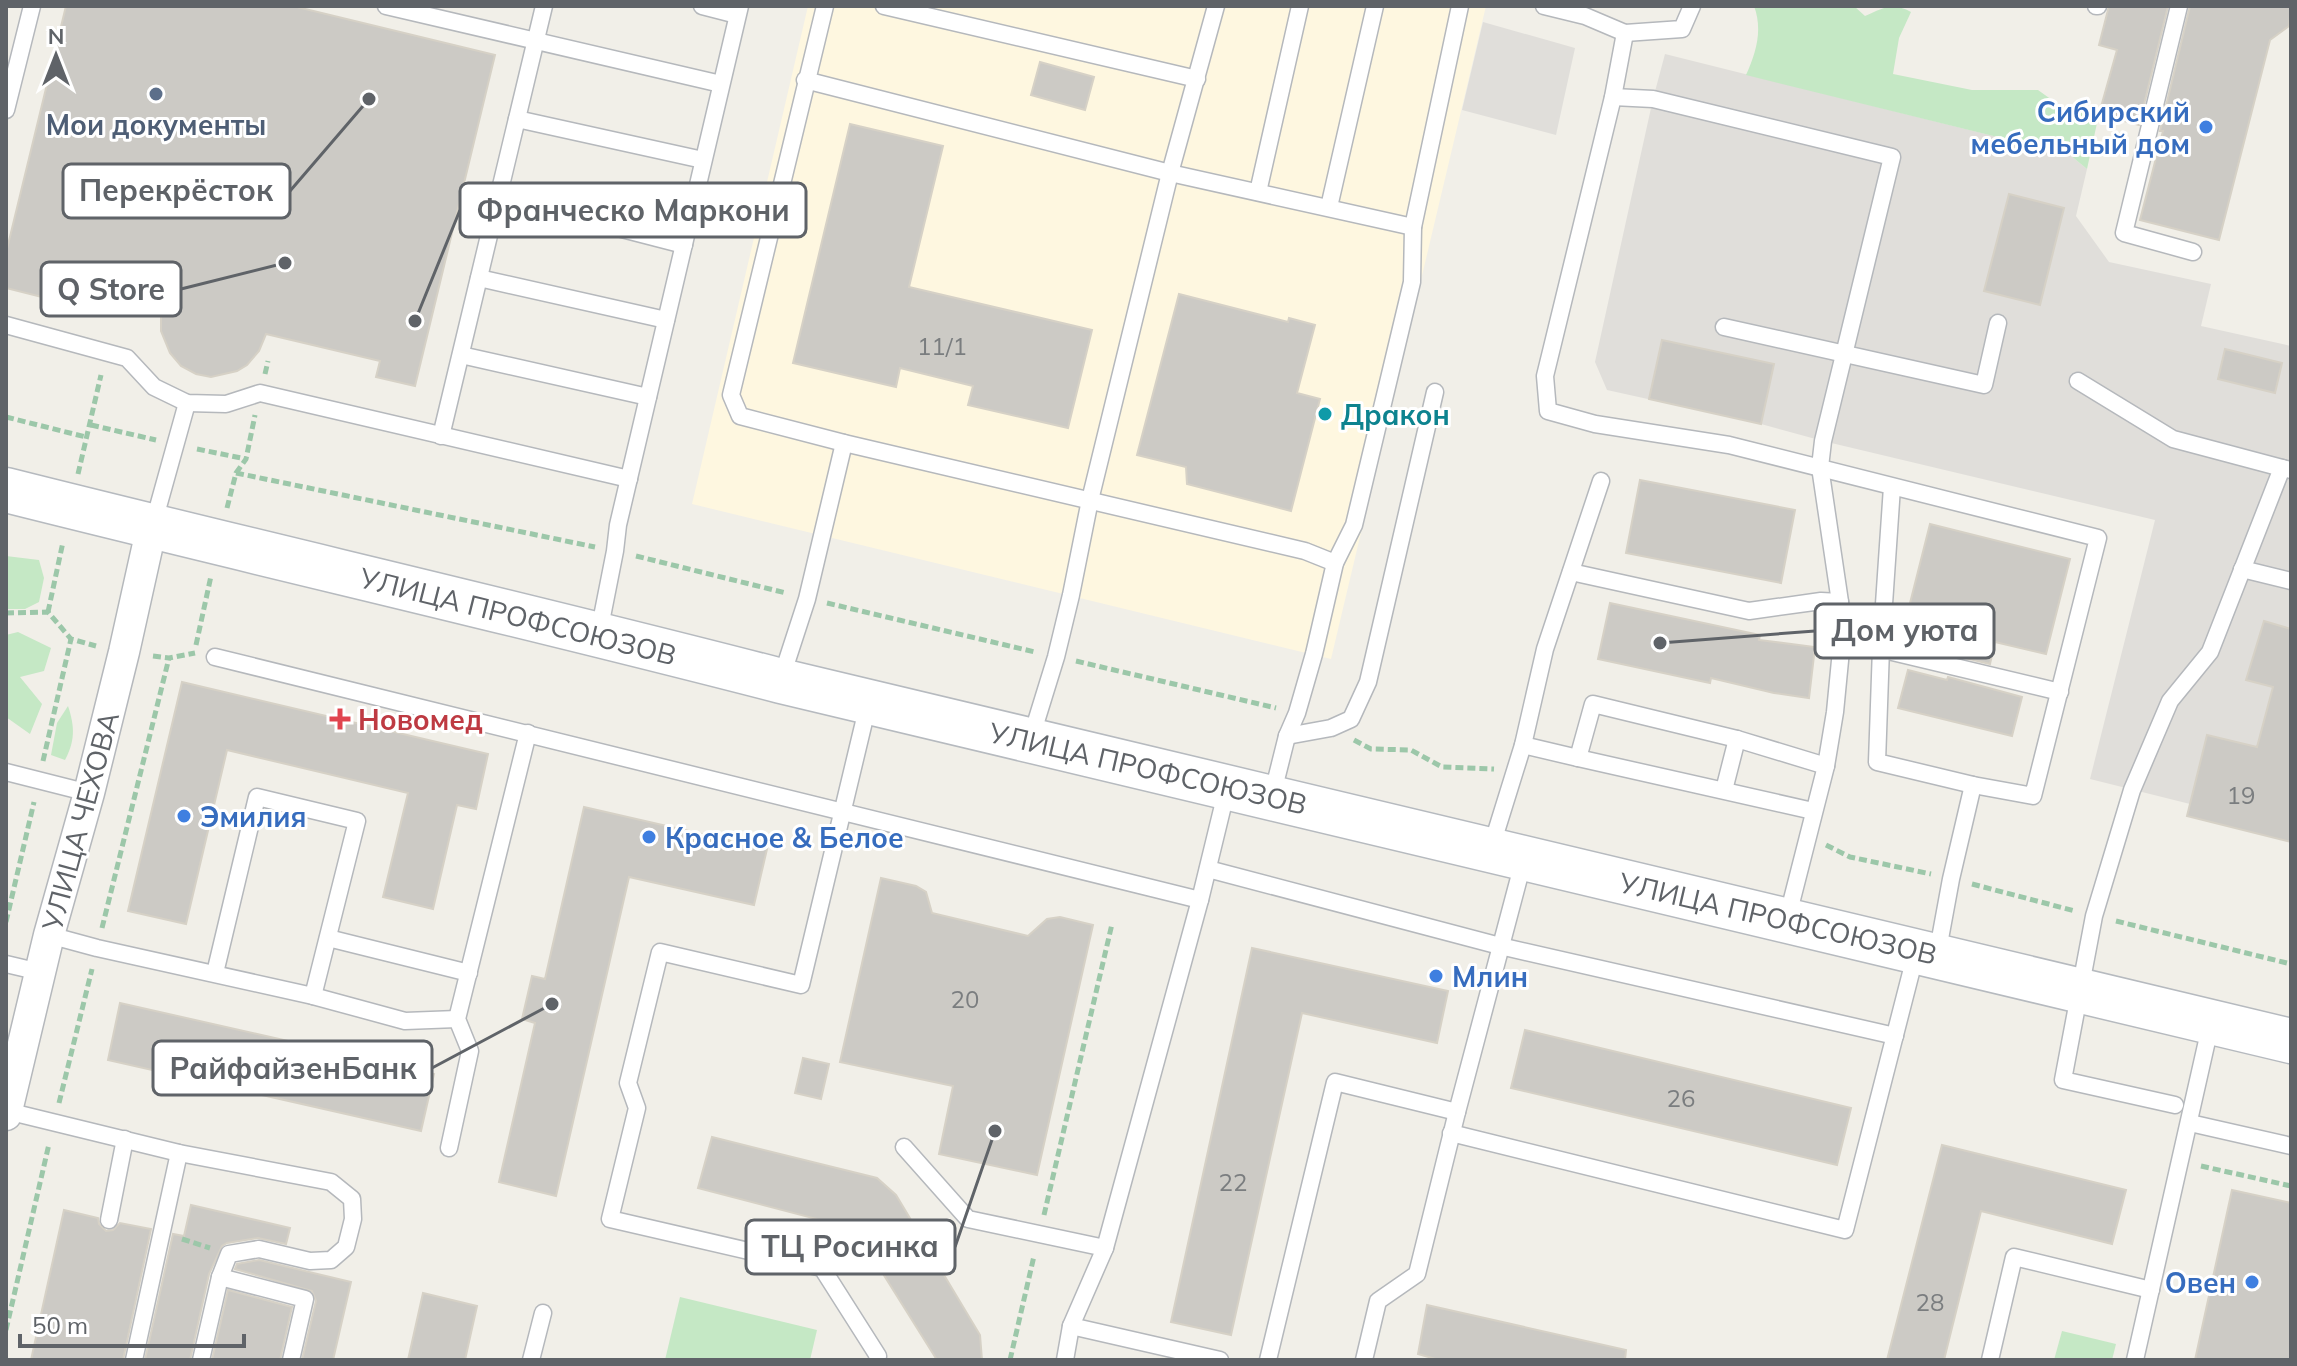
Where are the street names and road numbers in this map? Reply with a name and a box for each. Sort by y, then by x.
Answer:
street label: УЛИЦА ПРОФСОЮЗОВ [355,559,680,672]
street label: УЛИЦА ЧЕХОВА [34,707,126,935]
street label: УЛИЦА ПРОФСОЮЗОВ [985,714,1310,822]
street label: УЛИЦА ПРОФСОЮЗОВ [1615,864,1940,972]

